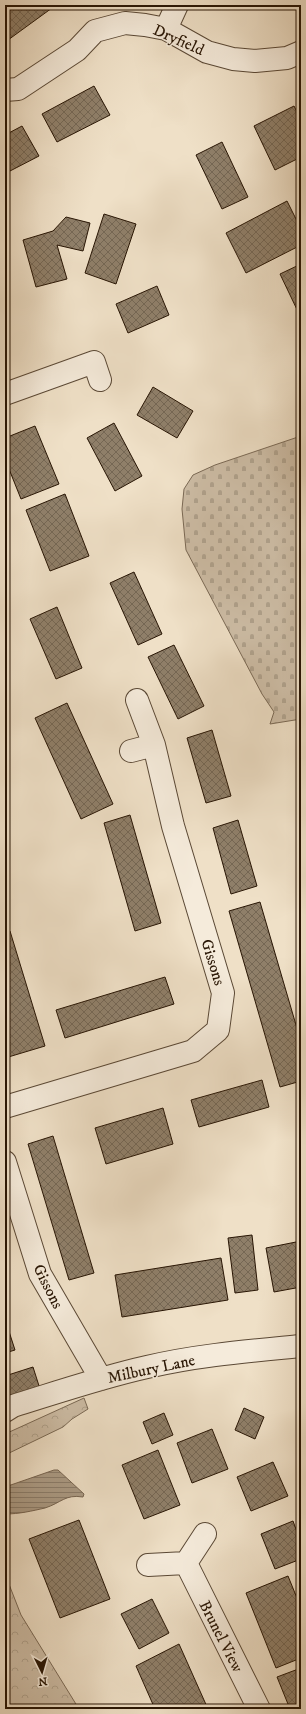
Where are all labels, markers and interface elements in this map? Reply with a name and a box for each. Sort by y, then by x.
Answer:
street label: Dryfield [150,20,207,60]
street label: Gissons [197,937,230,988]
street label: Gissons [28,1261,68,1312]
street label: Milbury Lane [106,1350,197,1388]
street label: Brunel View [195,1597,248,1676]
north arrow [22,1652,62,1692]
text: N [38,1674,48,1688]

